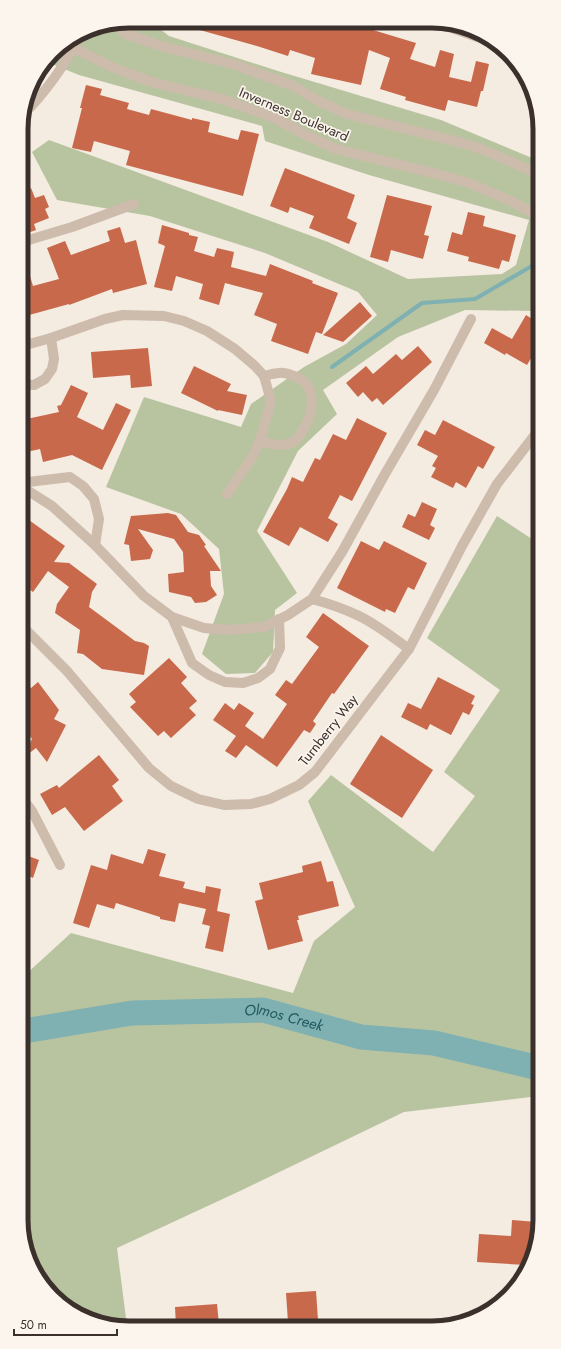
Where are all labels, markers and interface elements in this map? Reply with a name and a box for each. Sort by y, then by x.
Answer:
street label: Inverness Boulevard [236,82,352,146]
street label: Turnberry Way [294,689,363,770]
water label: Olmos Creek [244,998,326,1037]
scale bar [14,1311,117,1337]
text: 50 m [20,1316,47,1334]

